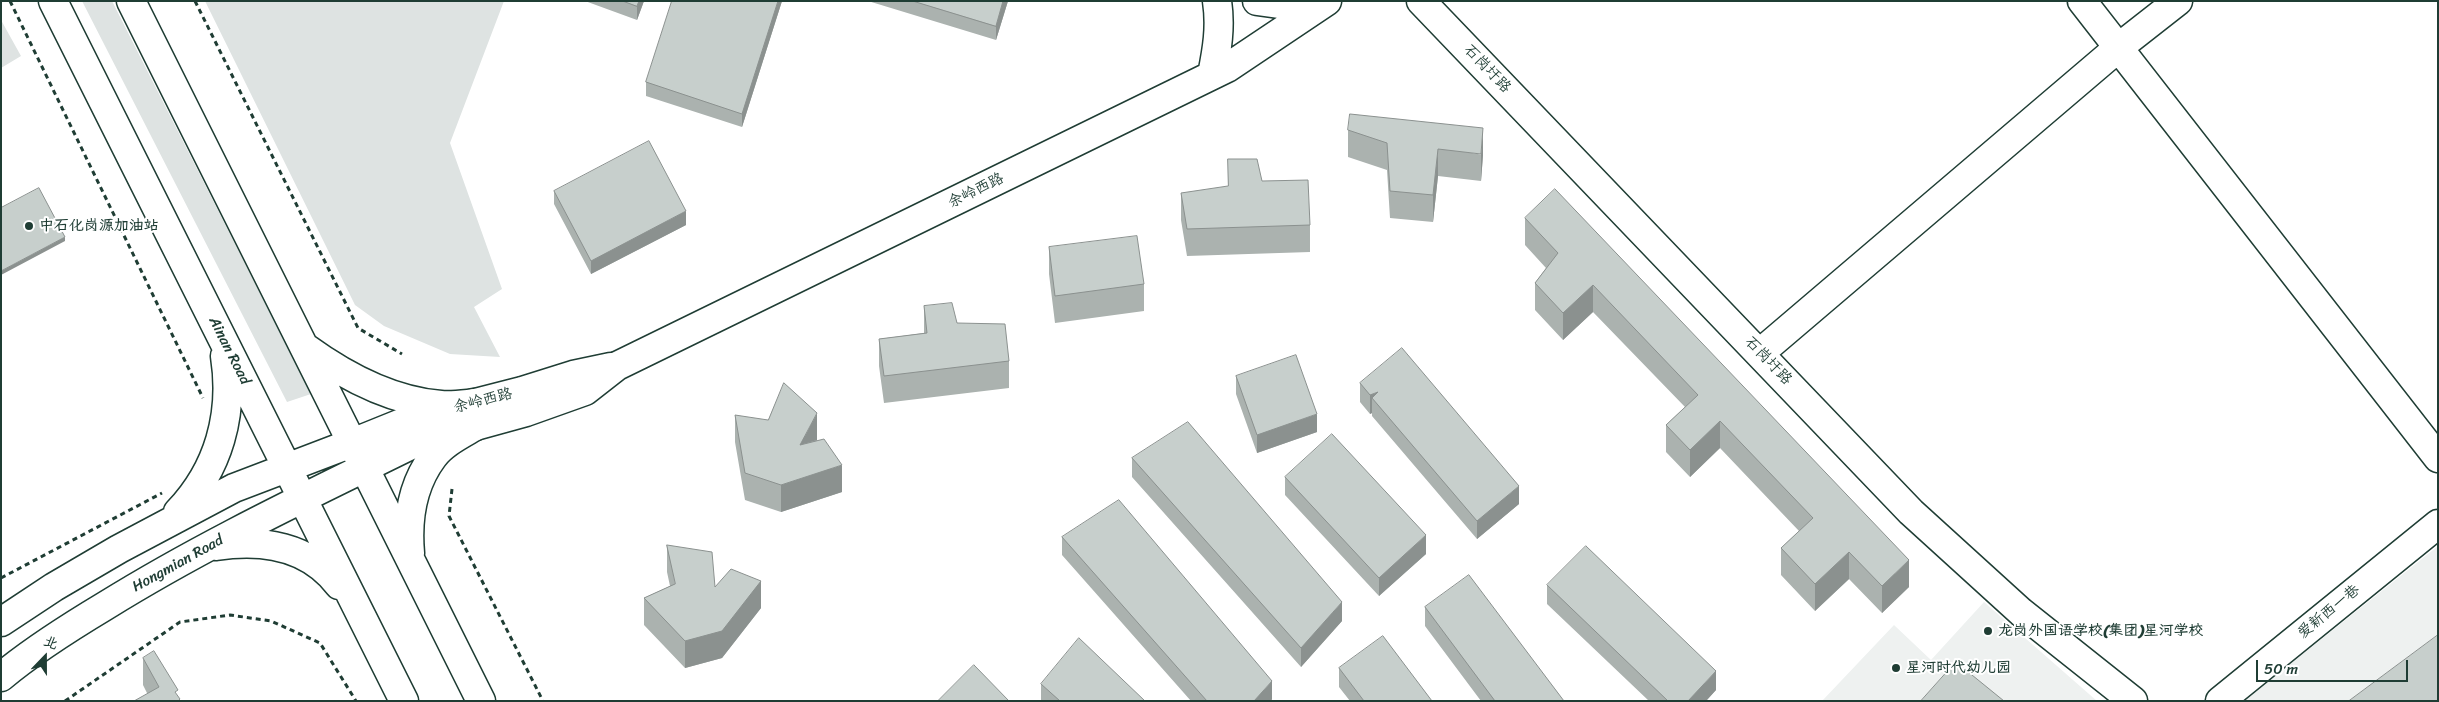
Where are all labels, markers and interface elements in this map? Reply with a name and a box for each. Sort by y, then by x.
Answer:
street label: 石岗圩路 [1460,41,1514,97]
street label: 余岭西路 [945,170,1007,212]
place label: 中石化岗源加油站 [39,217,159,235]
marker: 中石化岗源加油站 [23,220,35,232]
street label: Ainan Road [204,314,254,388]
street label: 石岗圩路 [1741,333,1795,389]
street label: 余岭西路 [452,385,514,417]
street label: Hongmian Road [129,532,227,596]
street label: 爱新西一巷 [2294,581,2364,643]
place label: 龙岗外国语学校(集团)星河学校 [1998,622,2204,640]
marker: 龙岗外国语学校(集团)星河学校 [1982,625,1994,637]
text: 北 [40,628,62,657]
north arrow [20,632,70,682]
scale bar [2259,650,2412,682]
text: 50 m [2264,656,2298,682]
place label: 星河时代幼儿园 [1906,659,2011,677]
marker: 星河时代幼儿园 [1890,662,1902,674]

